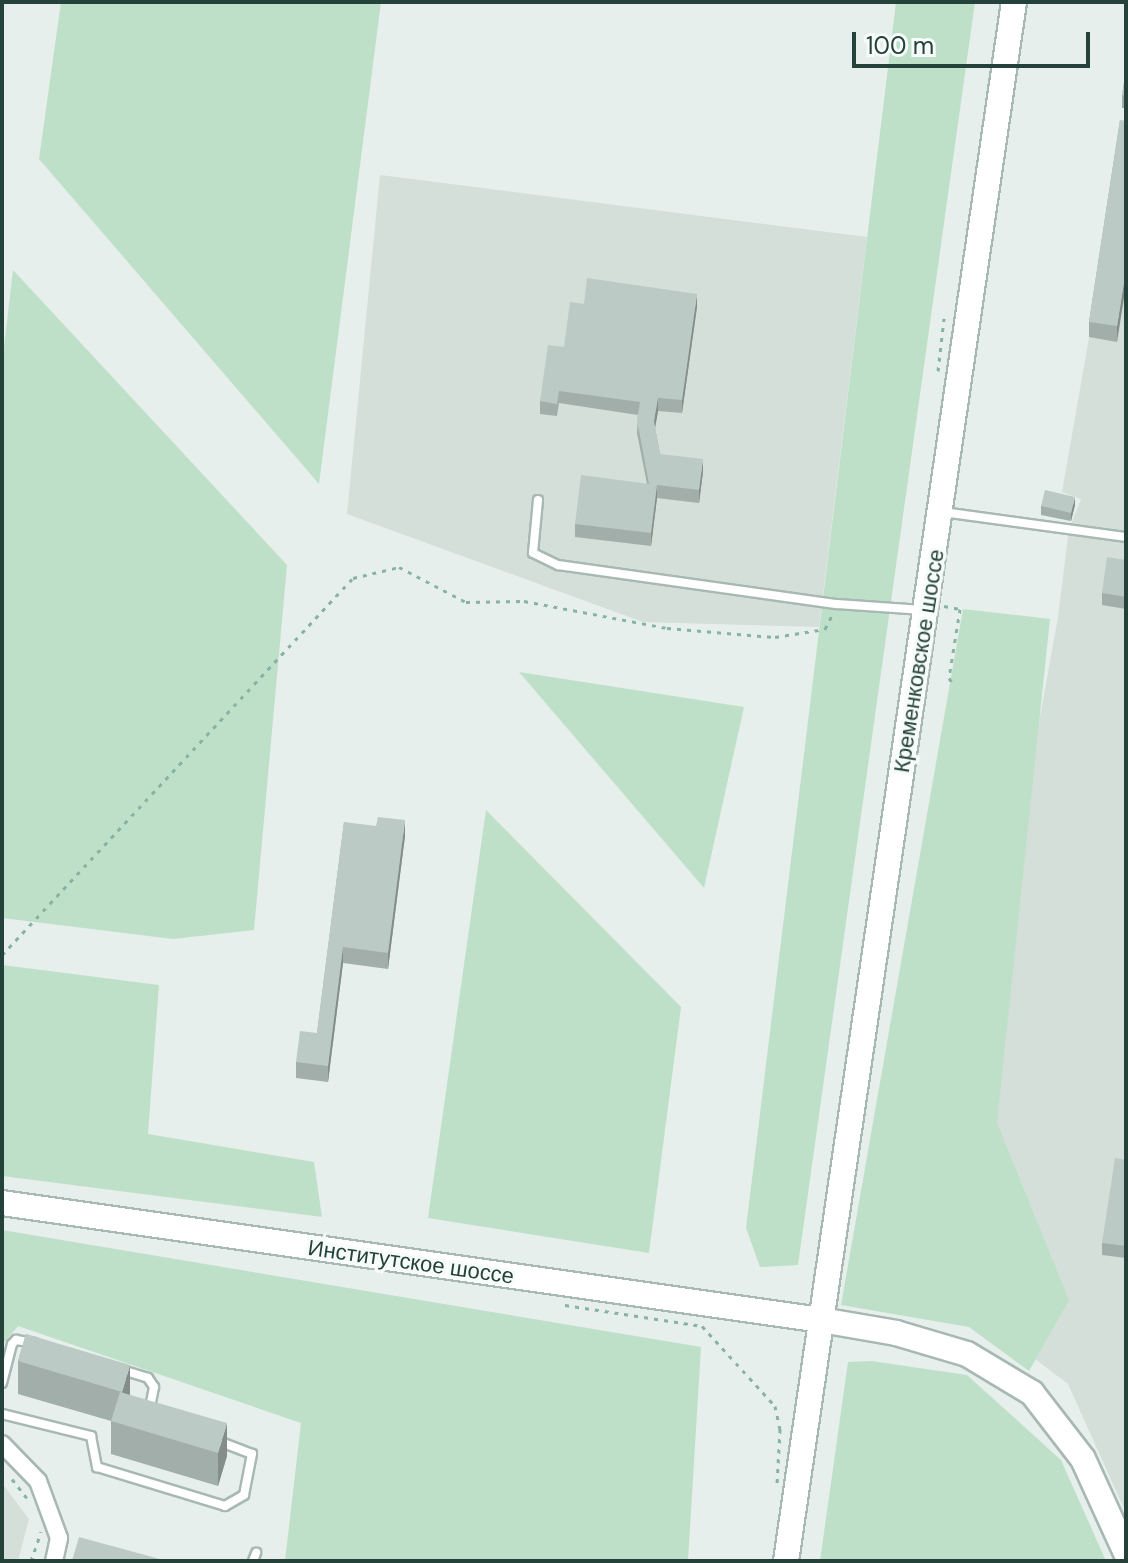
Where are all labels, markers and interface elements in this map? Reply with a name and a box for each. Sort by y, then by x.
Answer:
scale bar [856,16,1094,66]
text: 100 m [866,30,934,61]
street label: Кременковское шоссе [888,547,950,775]
street label: Институтское шоссе [306,1234,516,1290]

